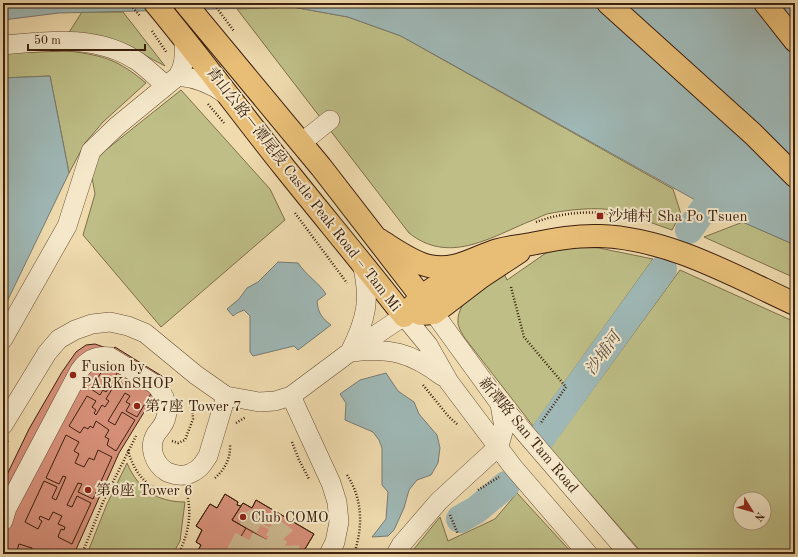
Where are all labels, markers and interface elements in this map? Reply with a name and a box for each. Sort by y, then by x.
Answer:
scale bar [28,26,145,52]
text: 50 m [34,34,61,47]
street label: 青山公路－潭尾段 Castle Peak Road – Tam Mi [203,64,404,315]
place label: 沙埔村 Sha Po Tsuen [608,208,748,225]
marker: 沙埔村 Sha Po Tsuen [595,211,605,221]
water label: 沙埔河 [581,326,626,378]
place label: Fusion by PARKnSHOP [81,360,174,392]
marker: Fusion by PARKnSHOP [68,370,78,380]
street label: 新潭路 San Tam Road [475,374,582,496]
place label: 第7座 Tower 7 [145,398,242,415]
marker: 第7座 Tower 7 [132,401,142,411]
place label: 第6座 Tower 6 [96,482,193,499]
marker: 第6座 Tower 6 [83,485,93,495]
north arrow [732,491,772,531]
text: N [752,509,766,523]
place label: Club COMO [251,511,329,526]
marker: Club COMO [238,512,248,522]

